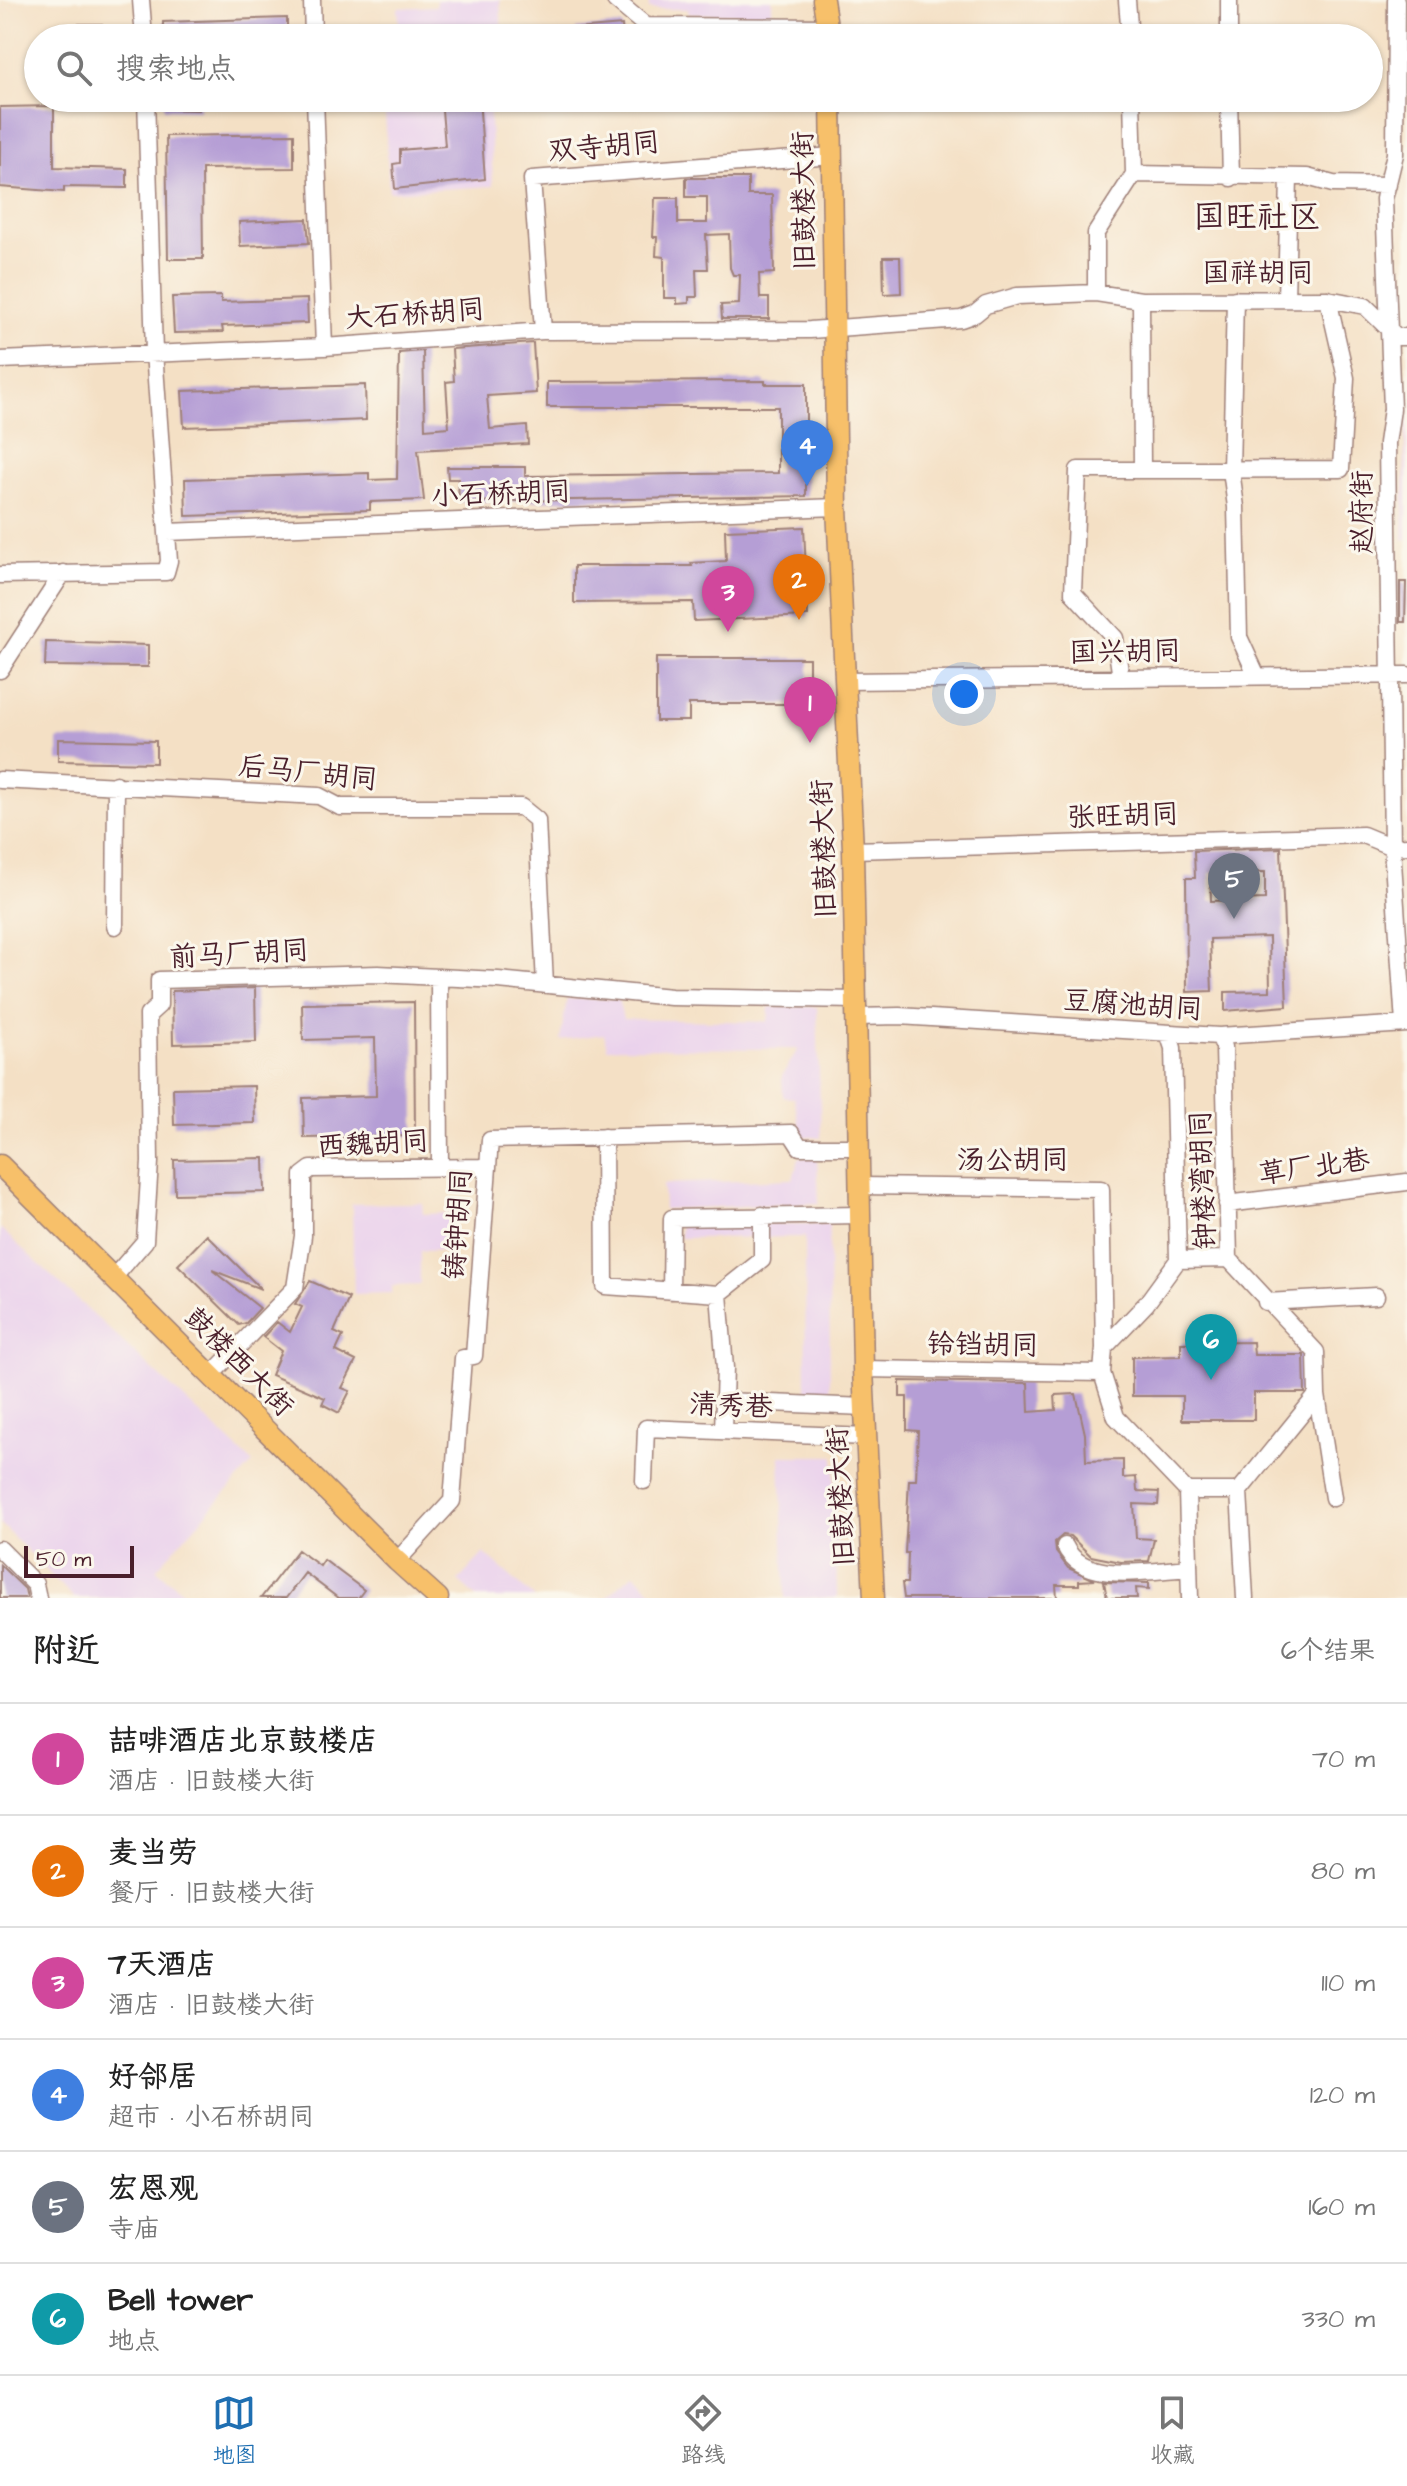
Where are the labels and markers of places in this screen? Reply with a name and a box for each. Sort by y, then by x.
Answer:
pin: 4 [781,420,833,486]
pin: 2 [773,554,825,620]
pin: 3 [702,566,754,632]
pin: 1 [784,677,836,743]
pin: 5 [1208,853,1260,919]
pin: 6 [1185,1314,1237,1380]

